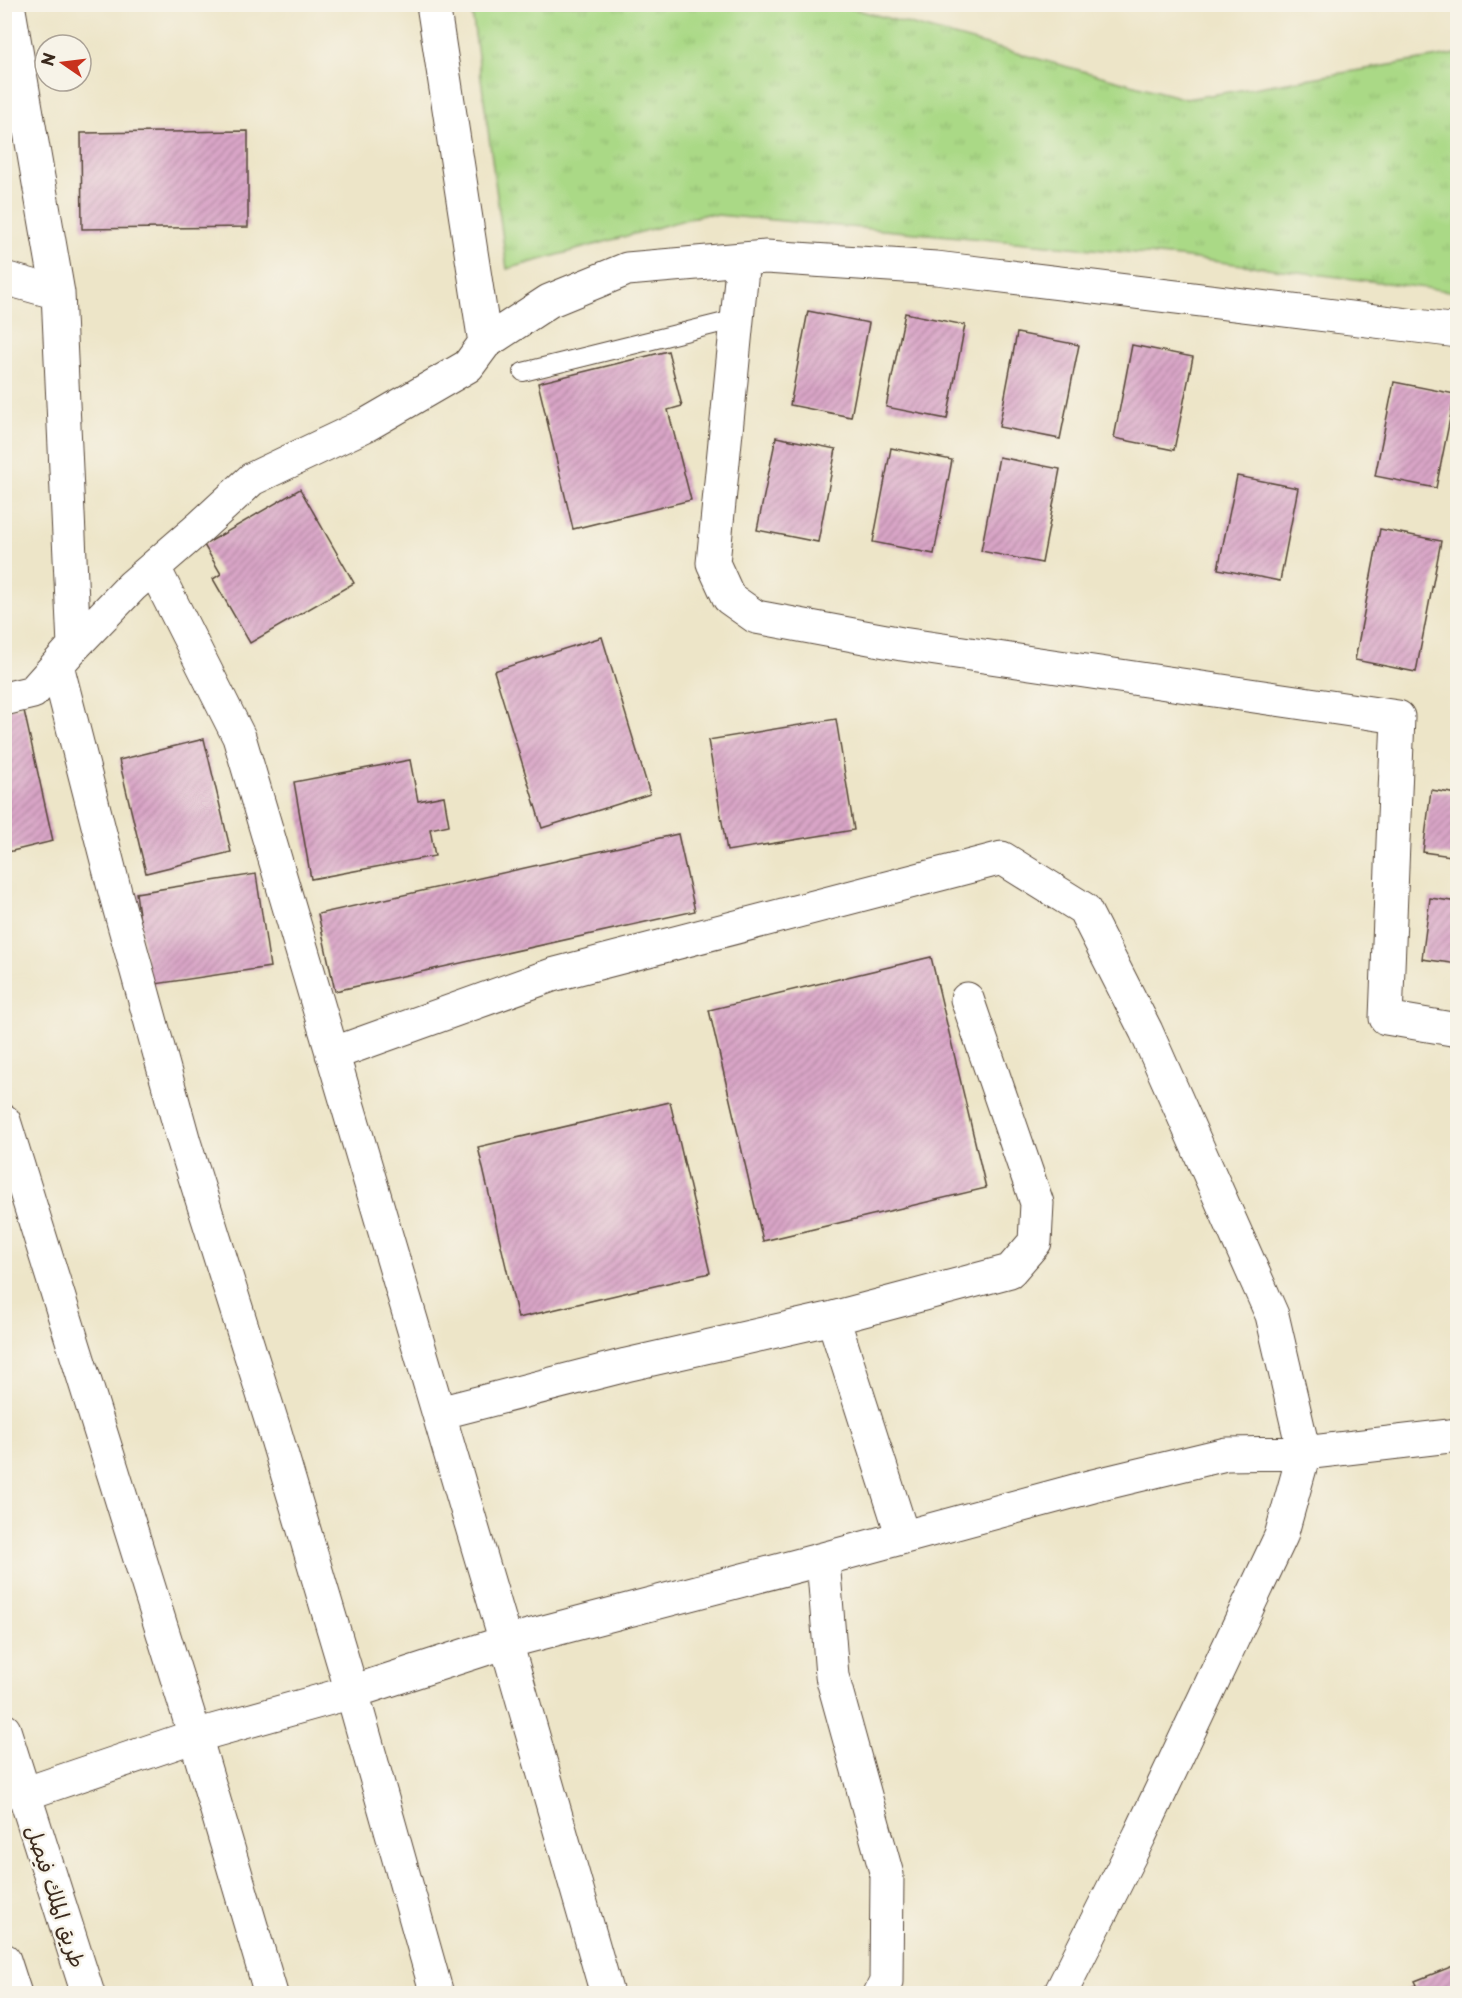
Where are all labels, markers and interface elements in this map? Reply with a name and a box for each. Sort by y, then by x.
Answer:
north arrow [33,33,93,93]
text: N [34,50,61,68]
street label: طريق الملك فيصل [19,1820,95,1972]

